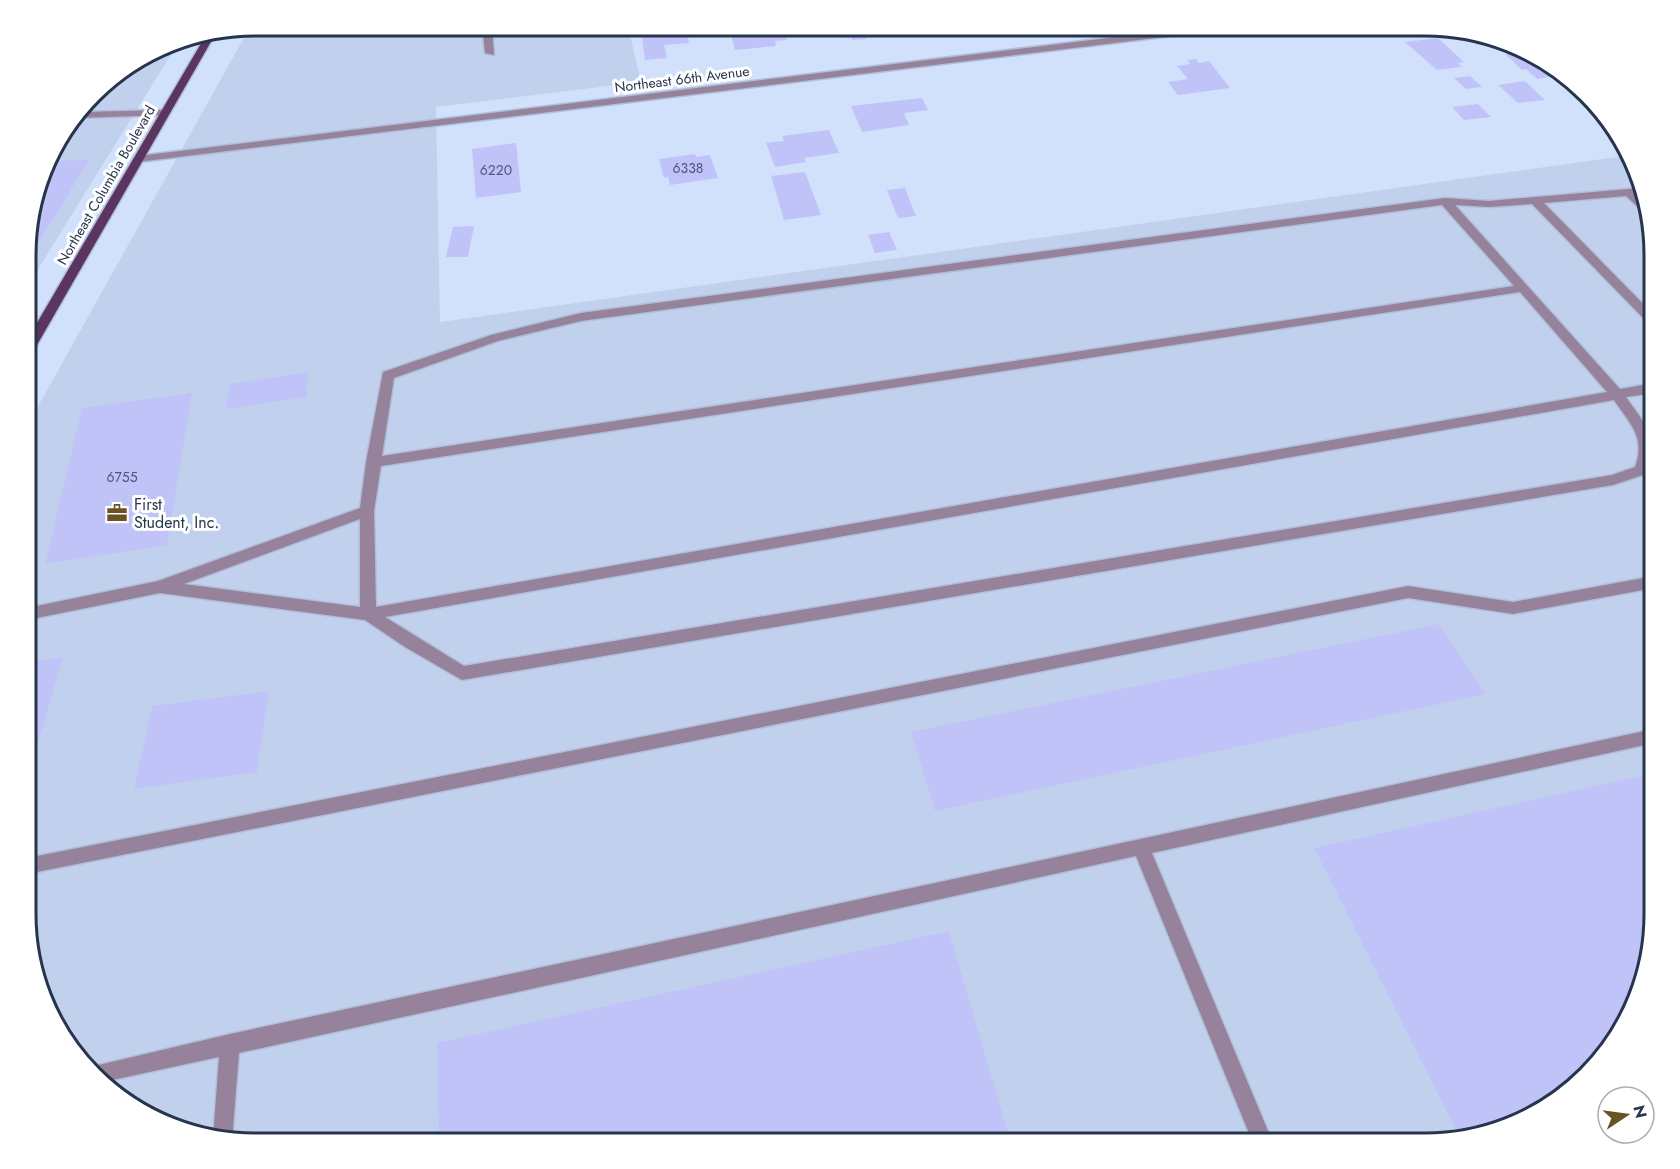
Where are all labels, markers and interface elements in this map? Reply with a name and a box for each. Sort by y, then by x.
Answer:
street label: Northeast 66th Avenue [613,61,751,97]
street label: Northeast Columbia Boulevard [52,102,160,268]
house number: 6338 [673,158,704,178]
house number: 6220 [480,160,512,180]
house number: 6755 [106,467,138,487]
place label: First Student, Inc. [134,493,219,534]
office icon: First Student, Inc. [105,501,129,525]
north arrow [1596,1085,1656,1145]
text: N [1627,1103,1653,1121]

